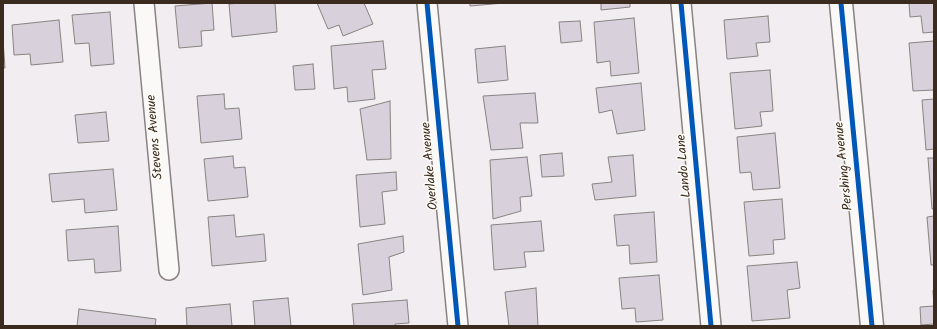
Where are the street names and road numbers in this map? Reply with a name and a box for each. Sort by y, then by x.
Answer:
street label: Stevens Avenue [145,94,167,180]
street label: Overlake Avenue [419,121,443,211]
street label: Pershing Avenue [833,121,857,211]
street label: Lando Lane [674,134,696,198]

